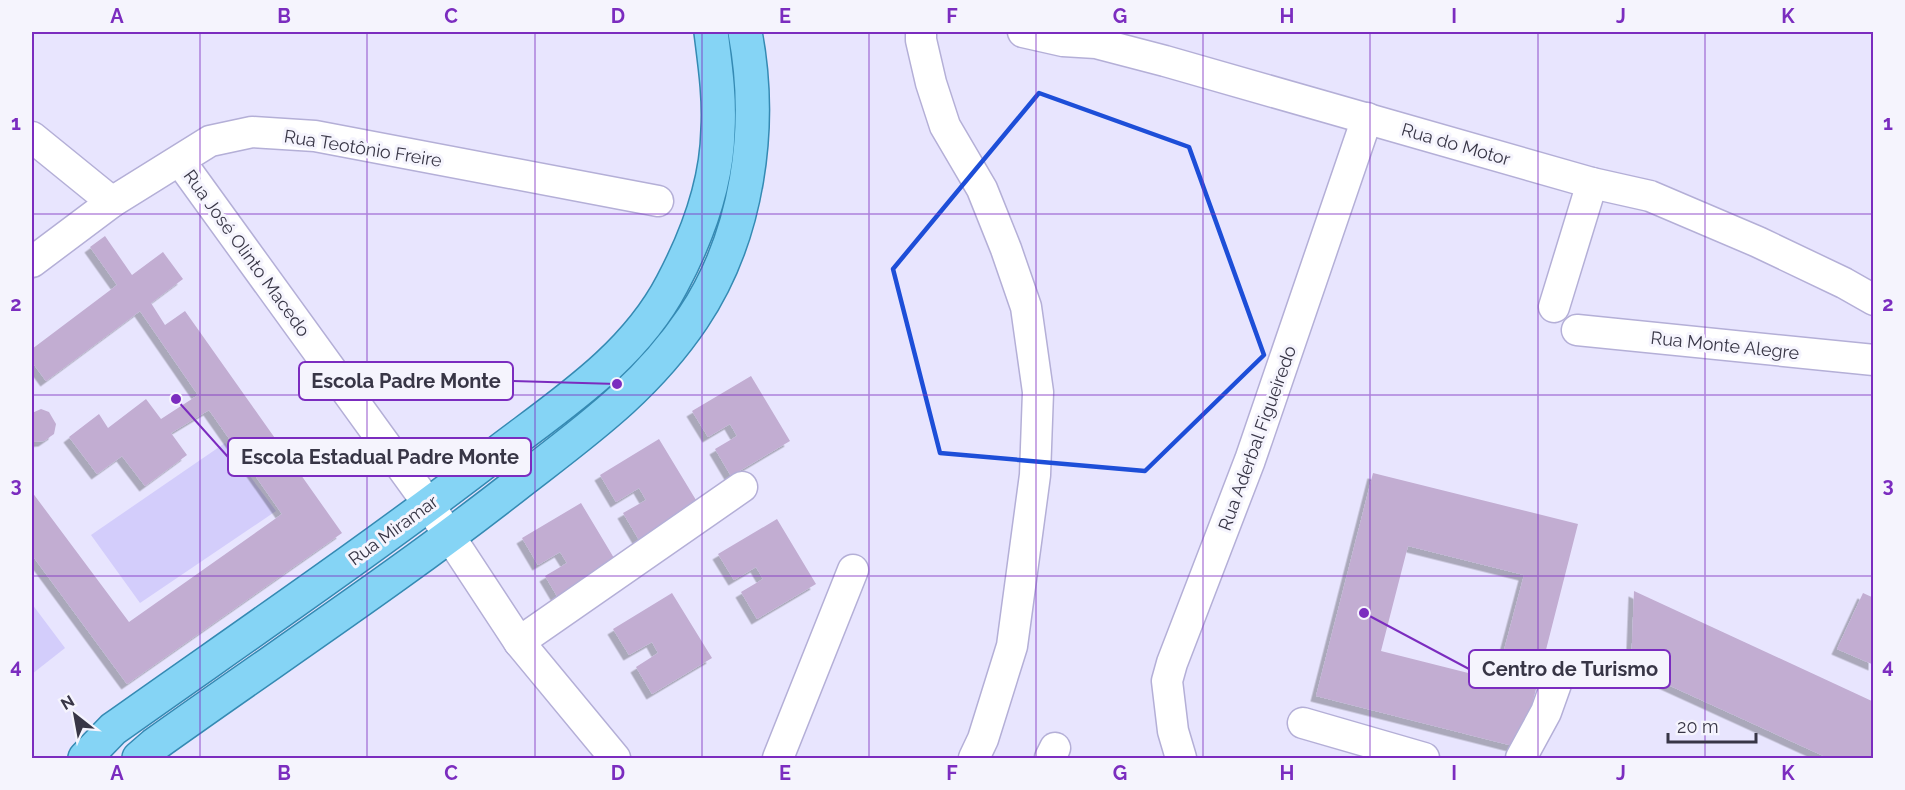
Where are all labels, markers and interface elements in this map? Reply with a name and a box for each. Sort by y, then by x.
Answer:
text: A [110,4,124,28]
text: B [277,4,291,28]
text: C [444,4,458,28]
text: D [611,4,625,28]
text: E [779,4,791,28]
text: F [946,4,958,28]
text: G [1113,4,1127,28]
text: H [1280,4,1294,28]
text: I [1451,4,1457,28]
text: J [1616,4,1626,28]
text: K [1781,4,1795,28]
text: 1 [11,111,21,135]
text: 1 [1883,111,1893,135]
street label: Rua do Motor [1399,118,1514,170]
street label: Rua Teotônio Freire [283,125,444,171]
street label: Rua José Olinto Macedo [179,166,315,341]
text: 2 [10,292,22,316]
text: 2 [1882,292,1894,316]
street label: Rua Monte Alegre [1650,327,1801,363]
street label: Rua Aderbal Figueiredo [1214,342,1300,533]
callout: Escola Padre Monte [299,362,513,400]
text: Escola Padre Monte [311,369,501,393]
callout: Escola Estadual Padre Monte [228,438,531,476]
text: Escola Estadual Padre Monte [241,445,519,469]
text: 3 [10,473,22,497]
text: 3 [1882,473,1894,497]
street label: Rua Miramar [344,490,442,569]
callout: Centro de Turismo [1469,650,1670,688]
text: 4 [10,654,22,678]
text: 4 [1882,654,1894,678]
text: Centro de Turismo [1482,657,1658,681]
north arrow [45,685,105,745]
text: N [57,691,78,714]
scale bar [1668,706,1756,744]
text: 20 m [1677,716,1719,737]
text: A [110,761,124,785]
text: B [277,761,291,785]
text: C [444,761,458,785]
text: D [611,761,625,785]
text: E [779,761,791,785]
text: F [946,761,958,785]
text: G [1113,761,1127,785]
text: H [1280,761,1294,785]
text: I [1451,761,1457,785]
text: J [1616,761,1626,785]
text: K [1781,761,1795,785]

